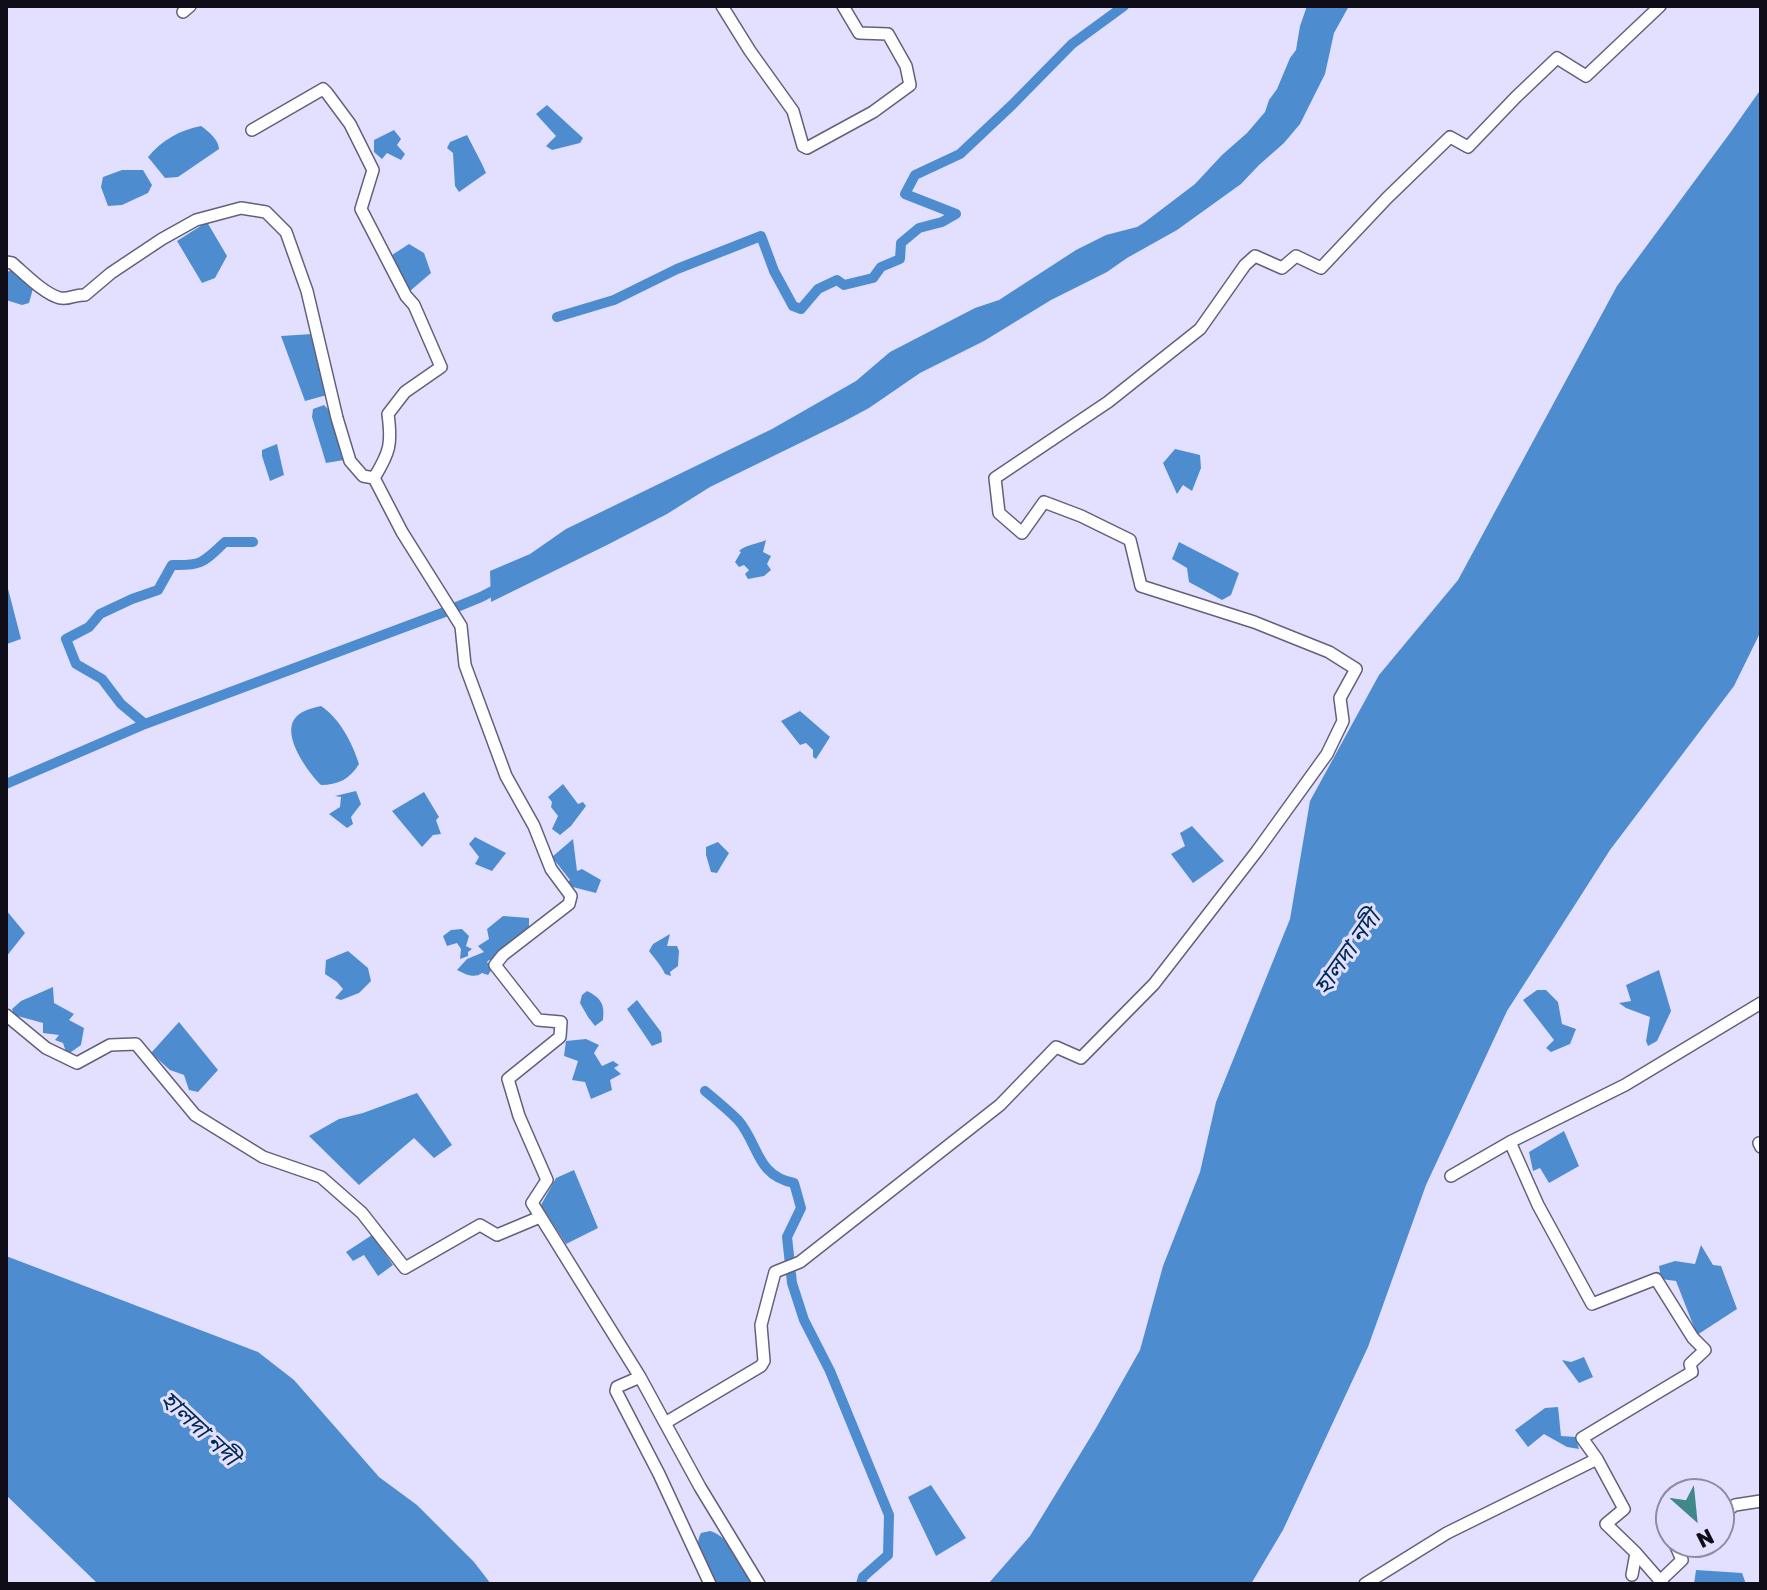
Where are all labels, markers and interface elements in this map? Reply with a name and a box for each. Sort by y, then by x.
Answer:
water label: হালদা নদী [1309,905,1387,1001]
water label: হালদা নদী [154,1386,244,1472]
north arrow [1655,1478,1735,1558]
text: N [1692,1522,1718,1554]

